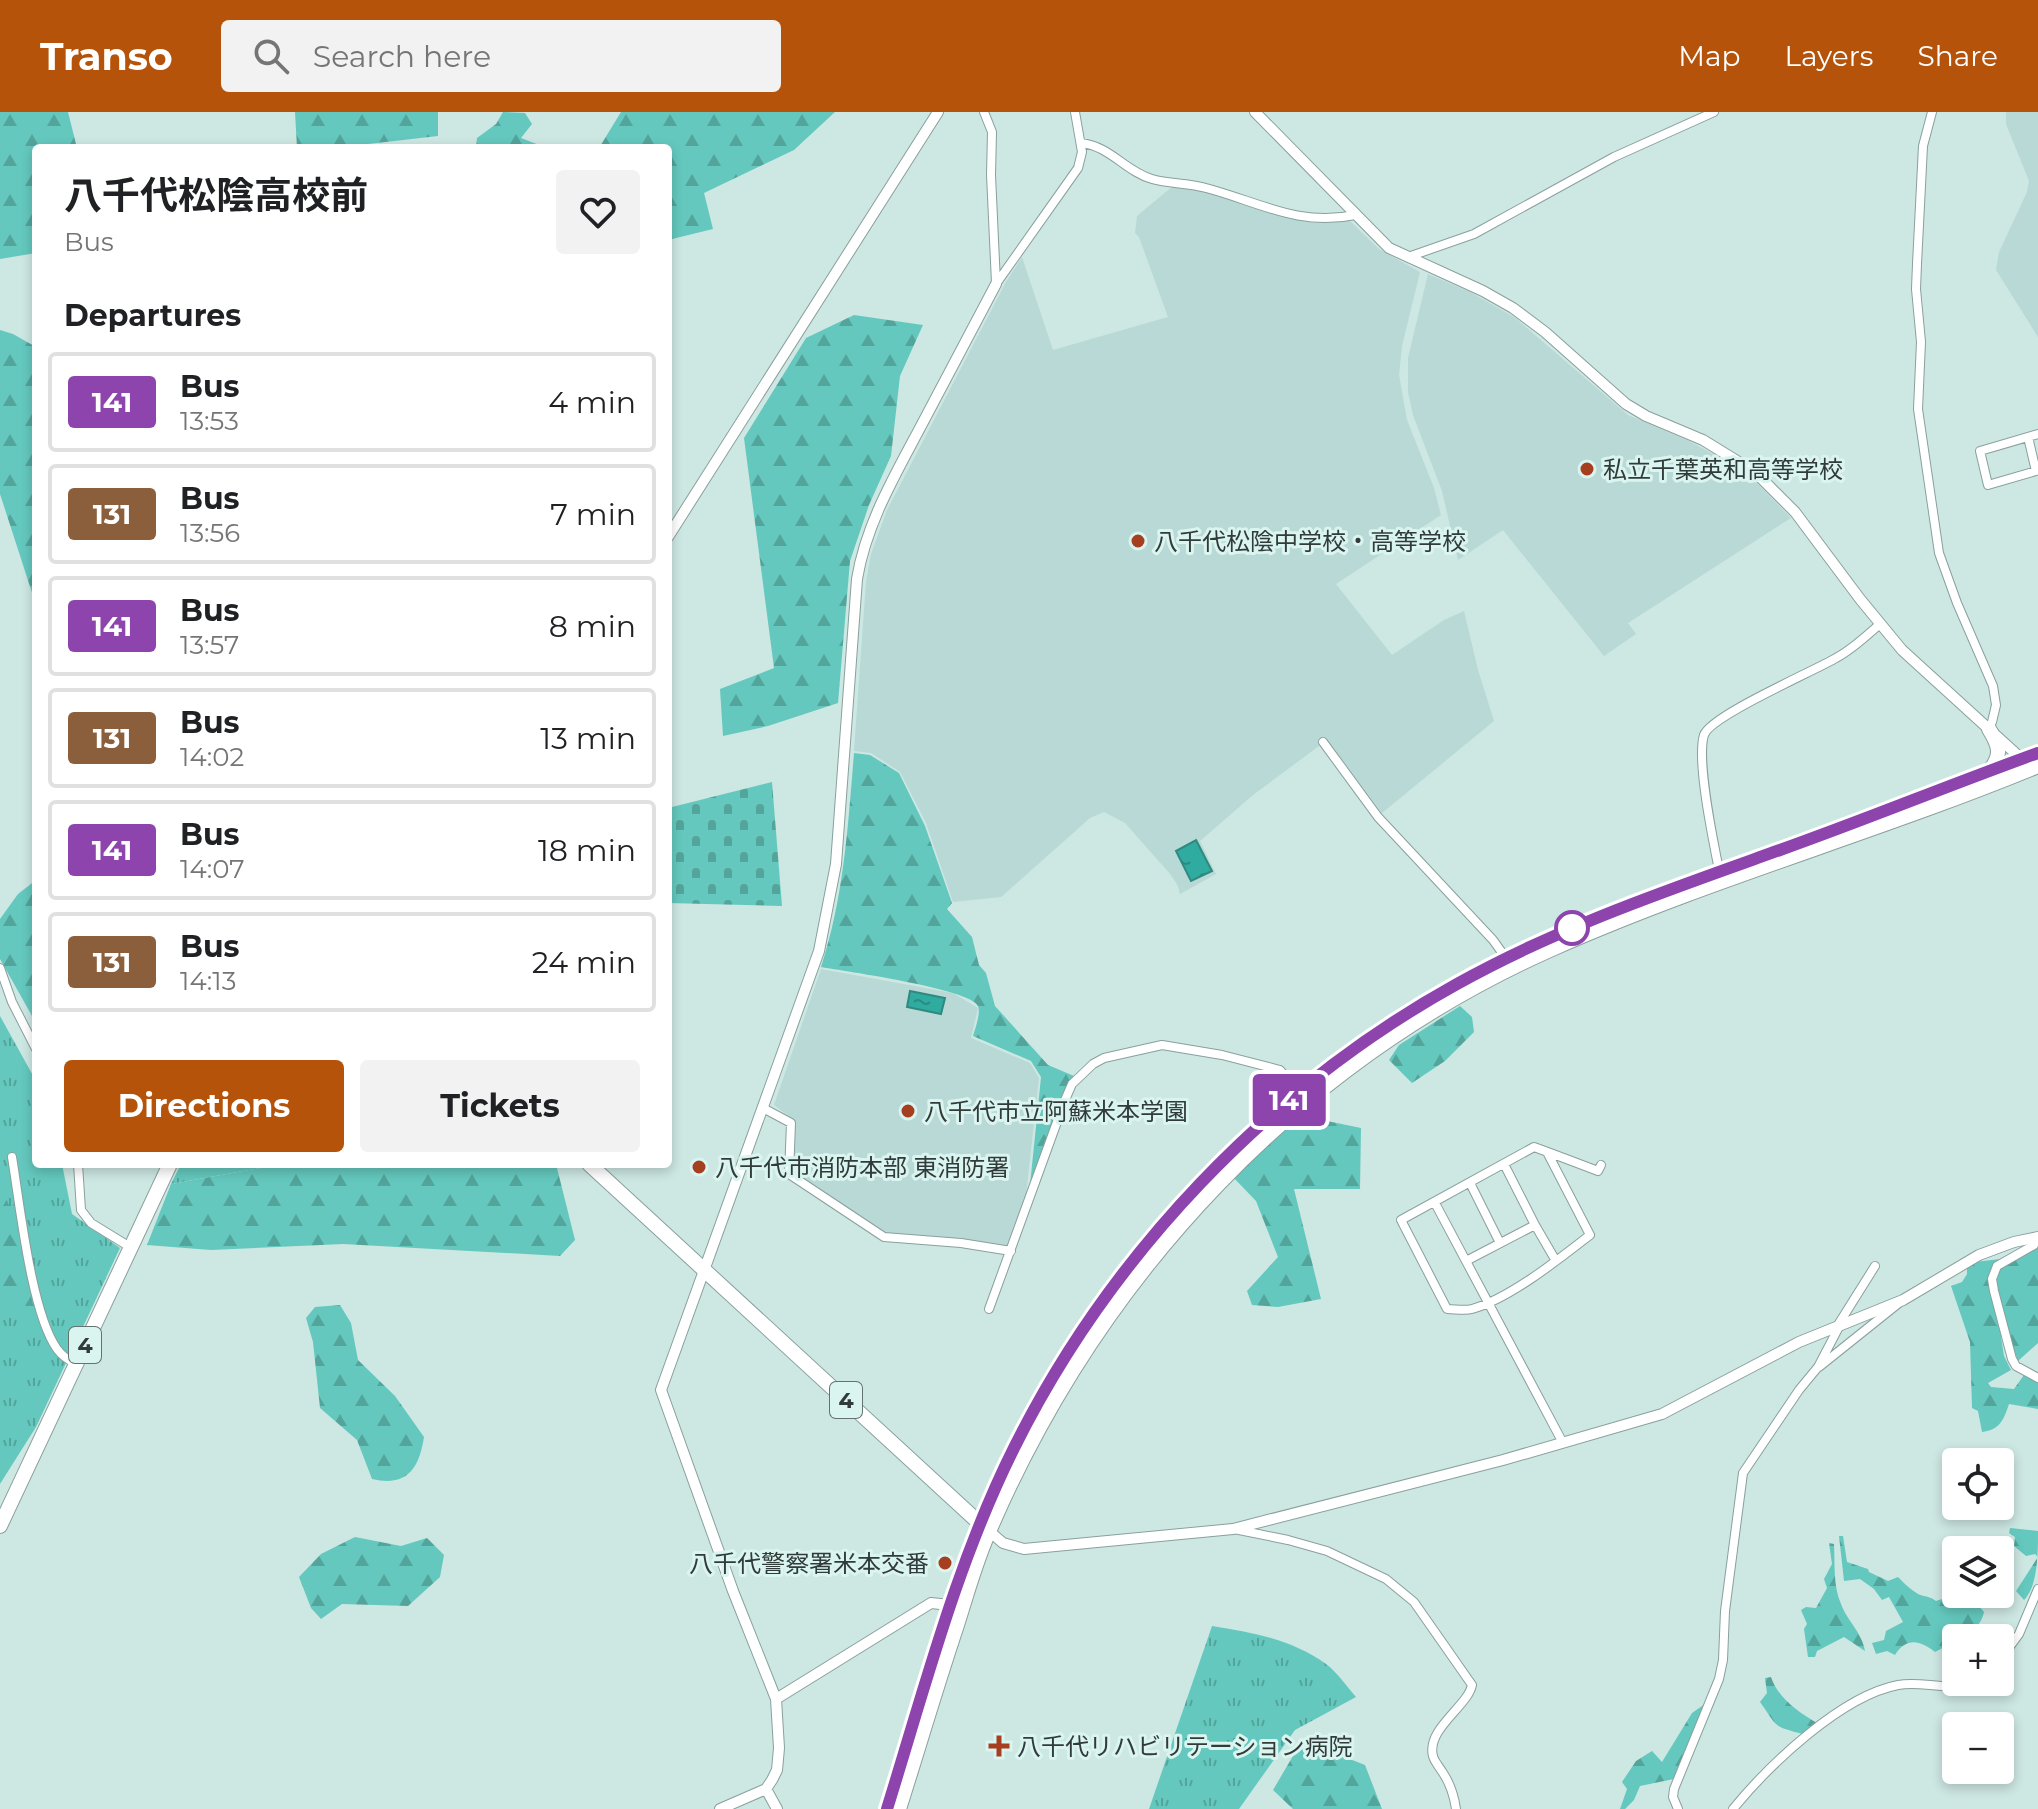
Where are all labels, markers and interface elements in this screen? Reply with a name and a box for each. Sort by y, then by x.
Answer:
search box [221,20,781,92]
text: Transo [40,33,173,80]
icon: search [249,34,293,78]
text: Search here [313,38,491,75]
text: Map [1678,39,1741,73]
text: Layers [1785,39,1874,73]
text: Share [1918,39,1998,73]
button: heart [556,170,640,254]
text: 八千代松陰高校前 [64,172,368,219]
text: Bus [64,226,114,258]
text: Departures [64,297,241,334]
text: Bus [180,368,240,405]
text: 4 min [548,384,636,421]
text: 141 [92,385,132,419]
text: 13:53 [180,405,239,437]
place label: 私立千葉英和高等学校 [1603,455,1843,484]
marker: 私立千葉英和高等学校 [1578,460,1596,478]
text: Bus [180,480,240,517]
text: 7 min [550,496,636,533]
text: 131 [93,497,131,531]
text: 13:56 [180,517,240,549]
place label: 八千代松陰中学校・高等学校 [1154,527,1466,556]
marker: 八千代松陰中学校・高等学校 [1129,532,1147,550]
text: Bus [180,592,240,629]
text: 8 min [549,608,636,645]
text: 141 [92,609,132,643]
text: 13:57 [180,629,239,661]
text: Bus [180,704,240,741]
text: 13 min [540,720,636,757]
text: 131 [93,721,131,755]
text: 14:02 [180,741,244,773]
text: Bus [180,816,240,853]
text: 18 min [538,832,636,869]
text: 141 [92,833,132,867]
text: 14:07 [180,853,245,885]
unlabelled marker [1555,911,1589,945]
text: Bus [180,928,240,965]
text: 24 min [532,944,636,981]
text: 131 [93,945,131,979]
text: 14:13 [180,965,236,997]
button: Directions [64,1060,344,1152]
button: Tickets [360,1060,640,1152]
line badge: 141 [1243,1074,1335,1126]
text: 141 [1269,1083,1309,1117]
place label: 八千代市立阿蘇米本学園 [924,1097,1188,1126]
marker: 八千代市立阿蘇米本学園 [899,1102,917,1120]
place label: 八千代市消防本部 東消防署 [715,1153,1009,1182]
marker: 八千代市消防本部 東消防署 [690,1158,708,1176]
road number: 4 [69,1327,101,1363]
road number: 4 [830,1382,862,1418]
map controls [1942,1448,2014,1784]
button: locate [1942,1448,2014,1520]
button: layers [1942,1536,2014,1608]
place label: 八千代警察署米本交番 [689,1549,929,1578]
marker: 八千代警察署米本交番 [936,1554,954,1572]
button: + [1942,1624,2014,1696]
button: − [1942,1712,2014,1784]
place label: 八千代リハビリテーション病院 [1017,1732,1353,1761]
marker: 八千代リハビリテーション病院 [988,1735,1010,1757]

